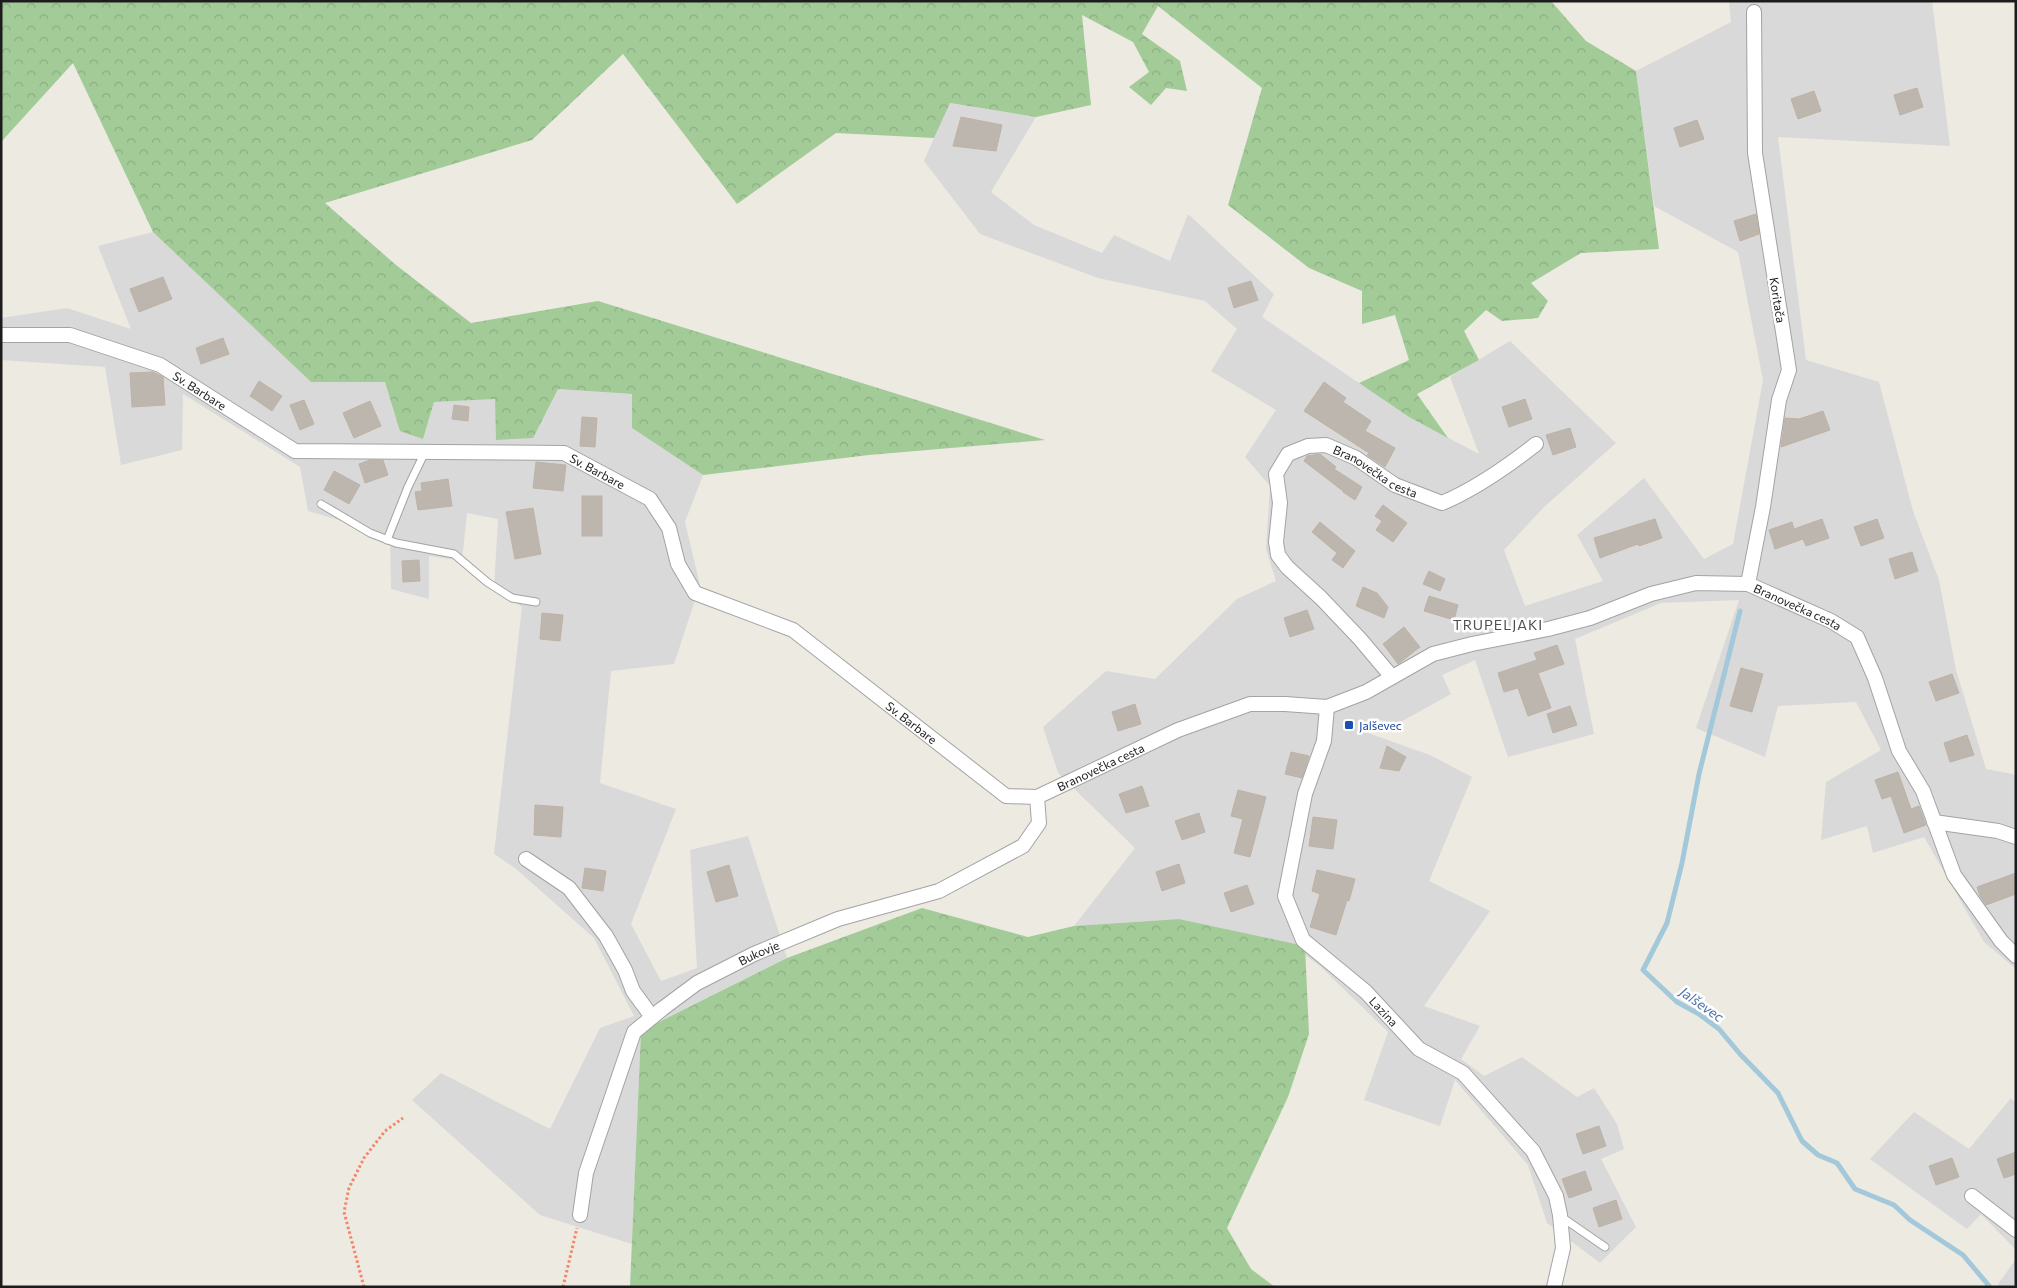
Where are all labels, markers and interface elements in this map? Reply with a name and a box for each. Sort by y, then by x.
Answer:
street label: Koritača [1767,276,1789,324]
street label: Sv. Barbare [170,368,229,413]
street label: Branovečka cesta [1331,442,1419,500]
street label: Sv. Barbare [568,450,628,491]
street label: Branovečka cesta [1752,581,1844,633]
district label: TRUPELJAKI [1453,616,1543,633]
street label: Sv. Barbare [883,698,940,747]
place label: Jalševec [1359,718,1402,733]
marker: Jalševec [1343,719,1355,731]
street label: Branovečka cesta [1055,740,1146,793]
street label: Bukovje [736,937,781,968]
water label: Jalševec [1675,982,1727,1025]
street label: Lazina [1367,994,1401,1029]

